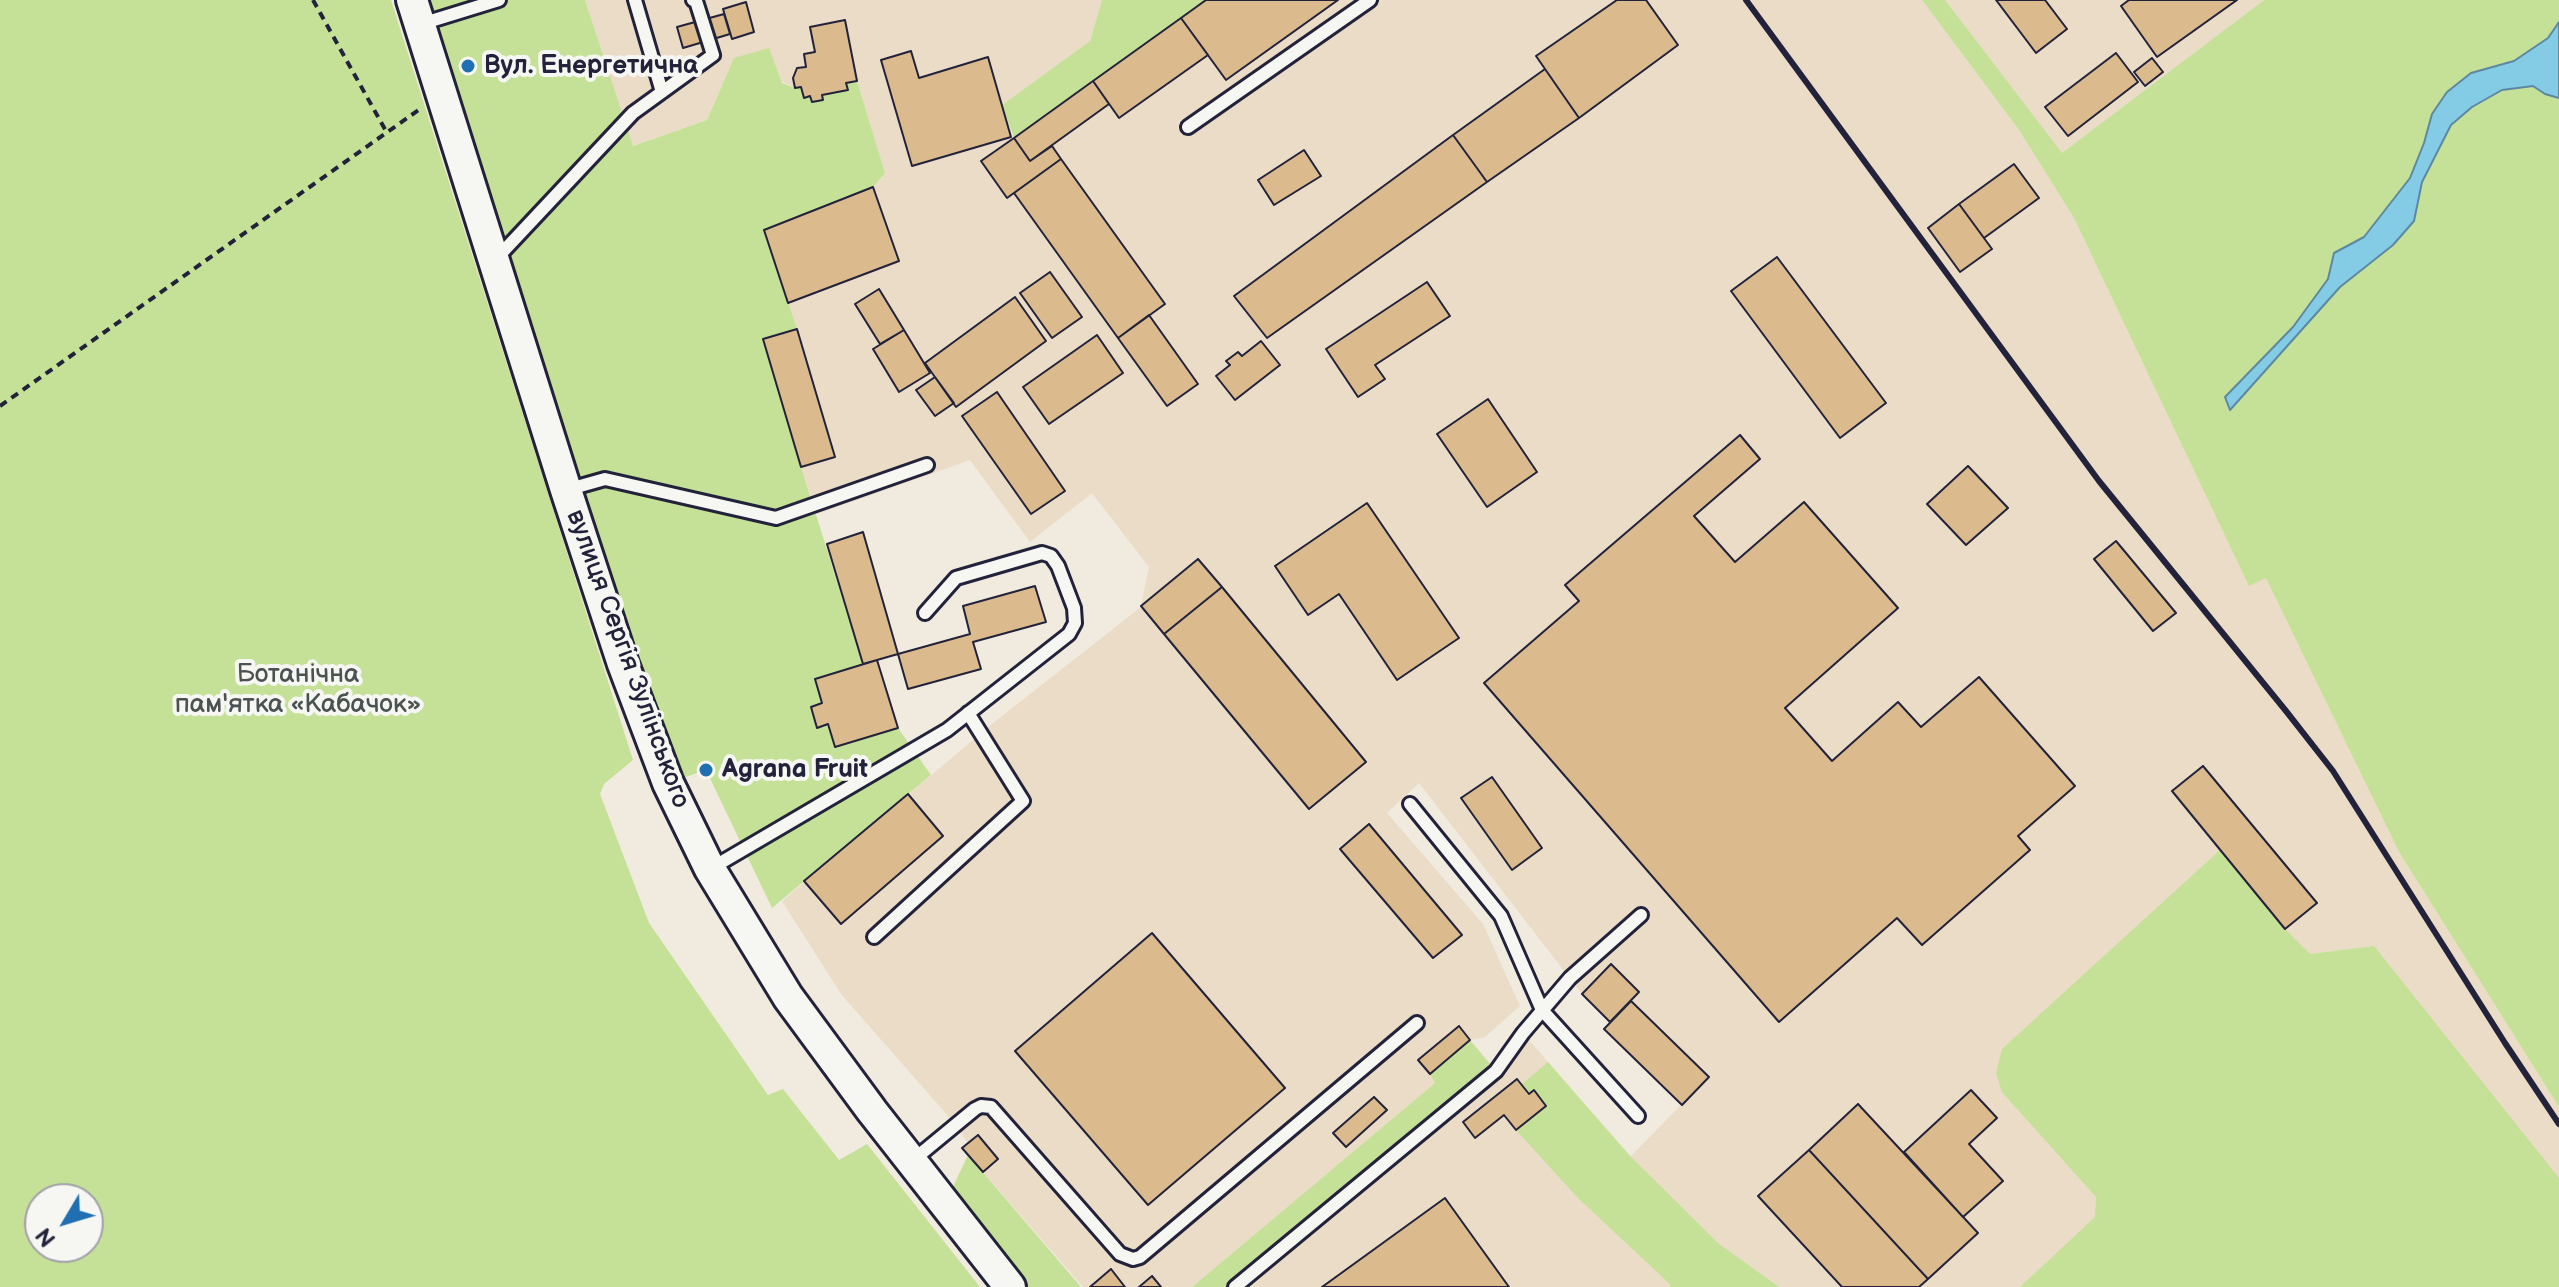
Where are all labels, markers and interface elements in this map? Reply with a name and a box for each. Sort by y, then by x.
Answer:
place label: Вул. Енергетична [484,50,698,82]
marker: Вул. Енергетична [459,57,477,75]
street label: вулиця Сергія Зулінського [558,506,696,812]
park label: Ботанічна пам'ятка «Кабачок» [175,659,421,720]
place label: Agrana Fruit [722,754,868,786]
marker: Agrana Fruit [697,761,715,779]
north arrow [24,1183,104,1263]
text: N [31,1222,62,1252]

